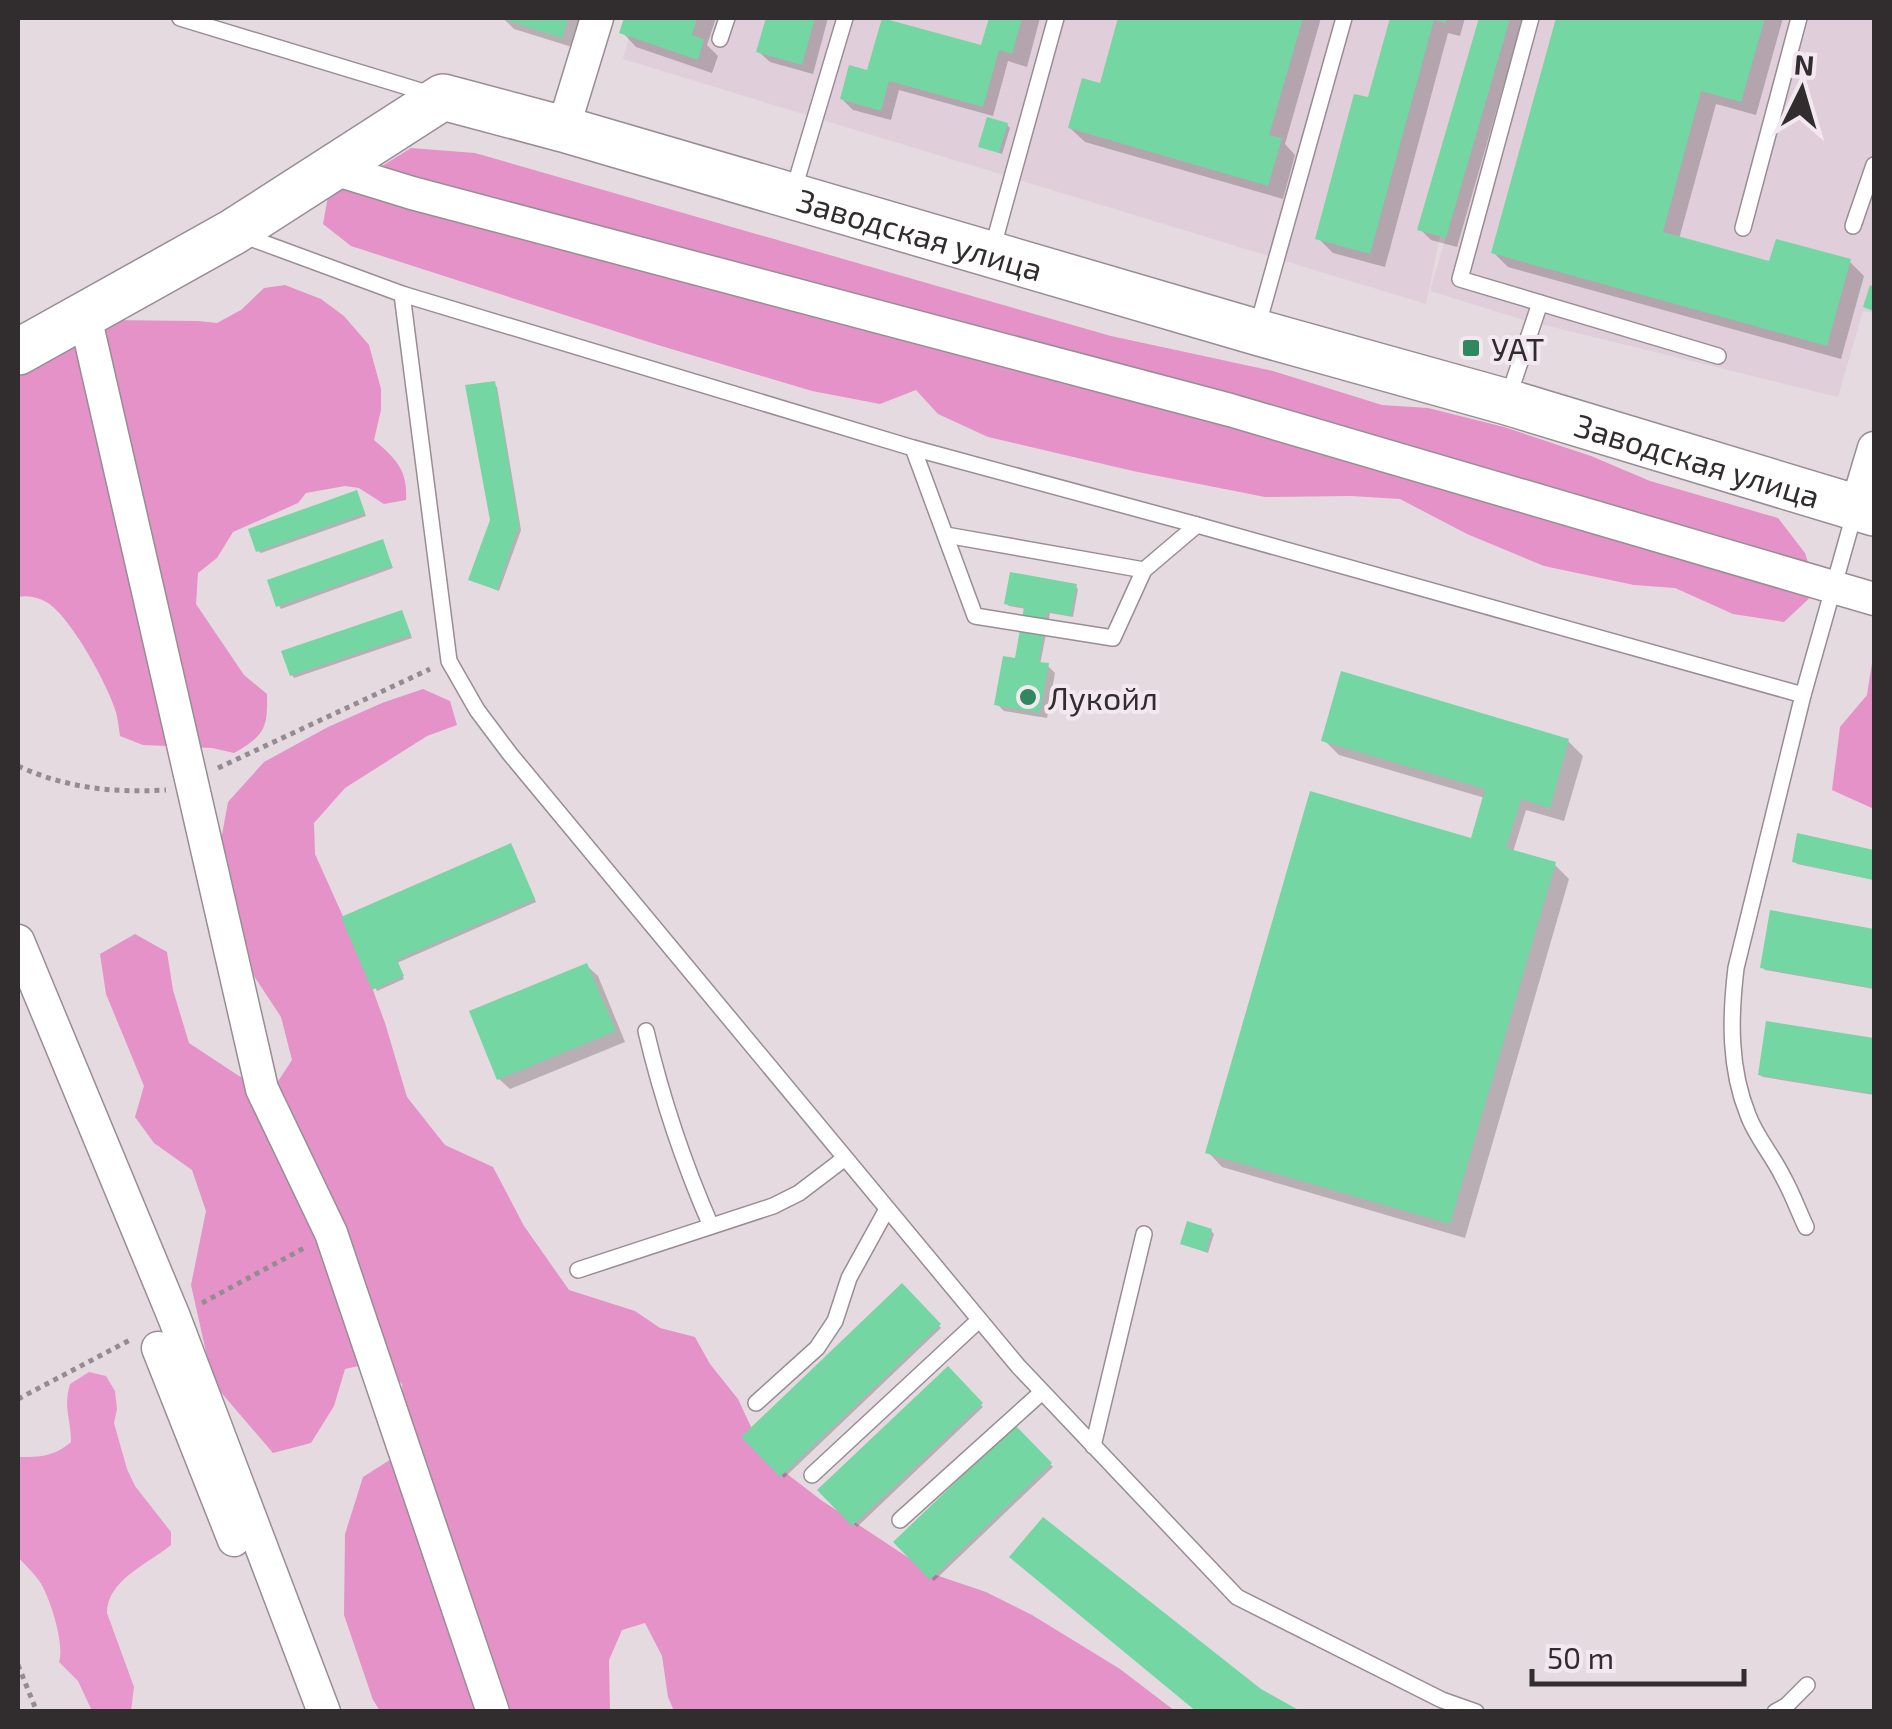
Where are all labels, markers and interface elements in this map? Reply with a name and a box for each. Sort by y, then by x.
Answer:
north arrow [1752,40,1852,140]
text: N [1793,46,1816,82]
street label: Заводская улица [793,180,1047,287]
place label: УАТ [1491,329,1544,367]
marker: УАТ [1460,337,1482,359]
street label: Заводская улица [1571,405,1825,515]
place label: Лукойл [1048,678,1158,717]
marker: Лукойл [1017,686,1039,708]
scale bar [1532,1624,1744,1686]
text: 50 m [1547,1639,1614,1675]

